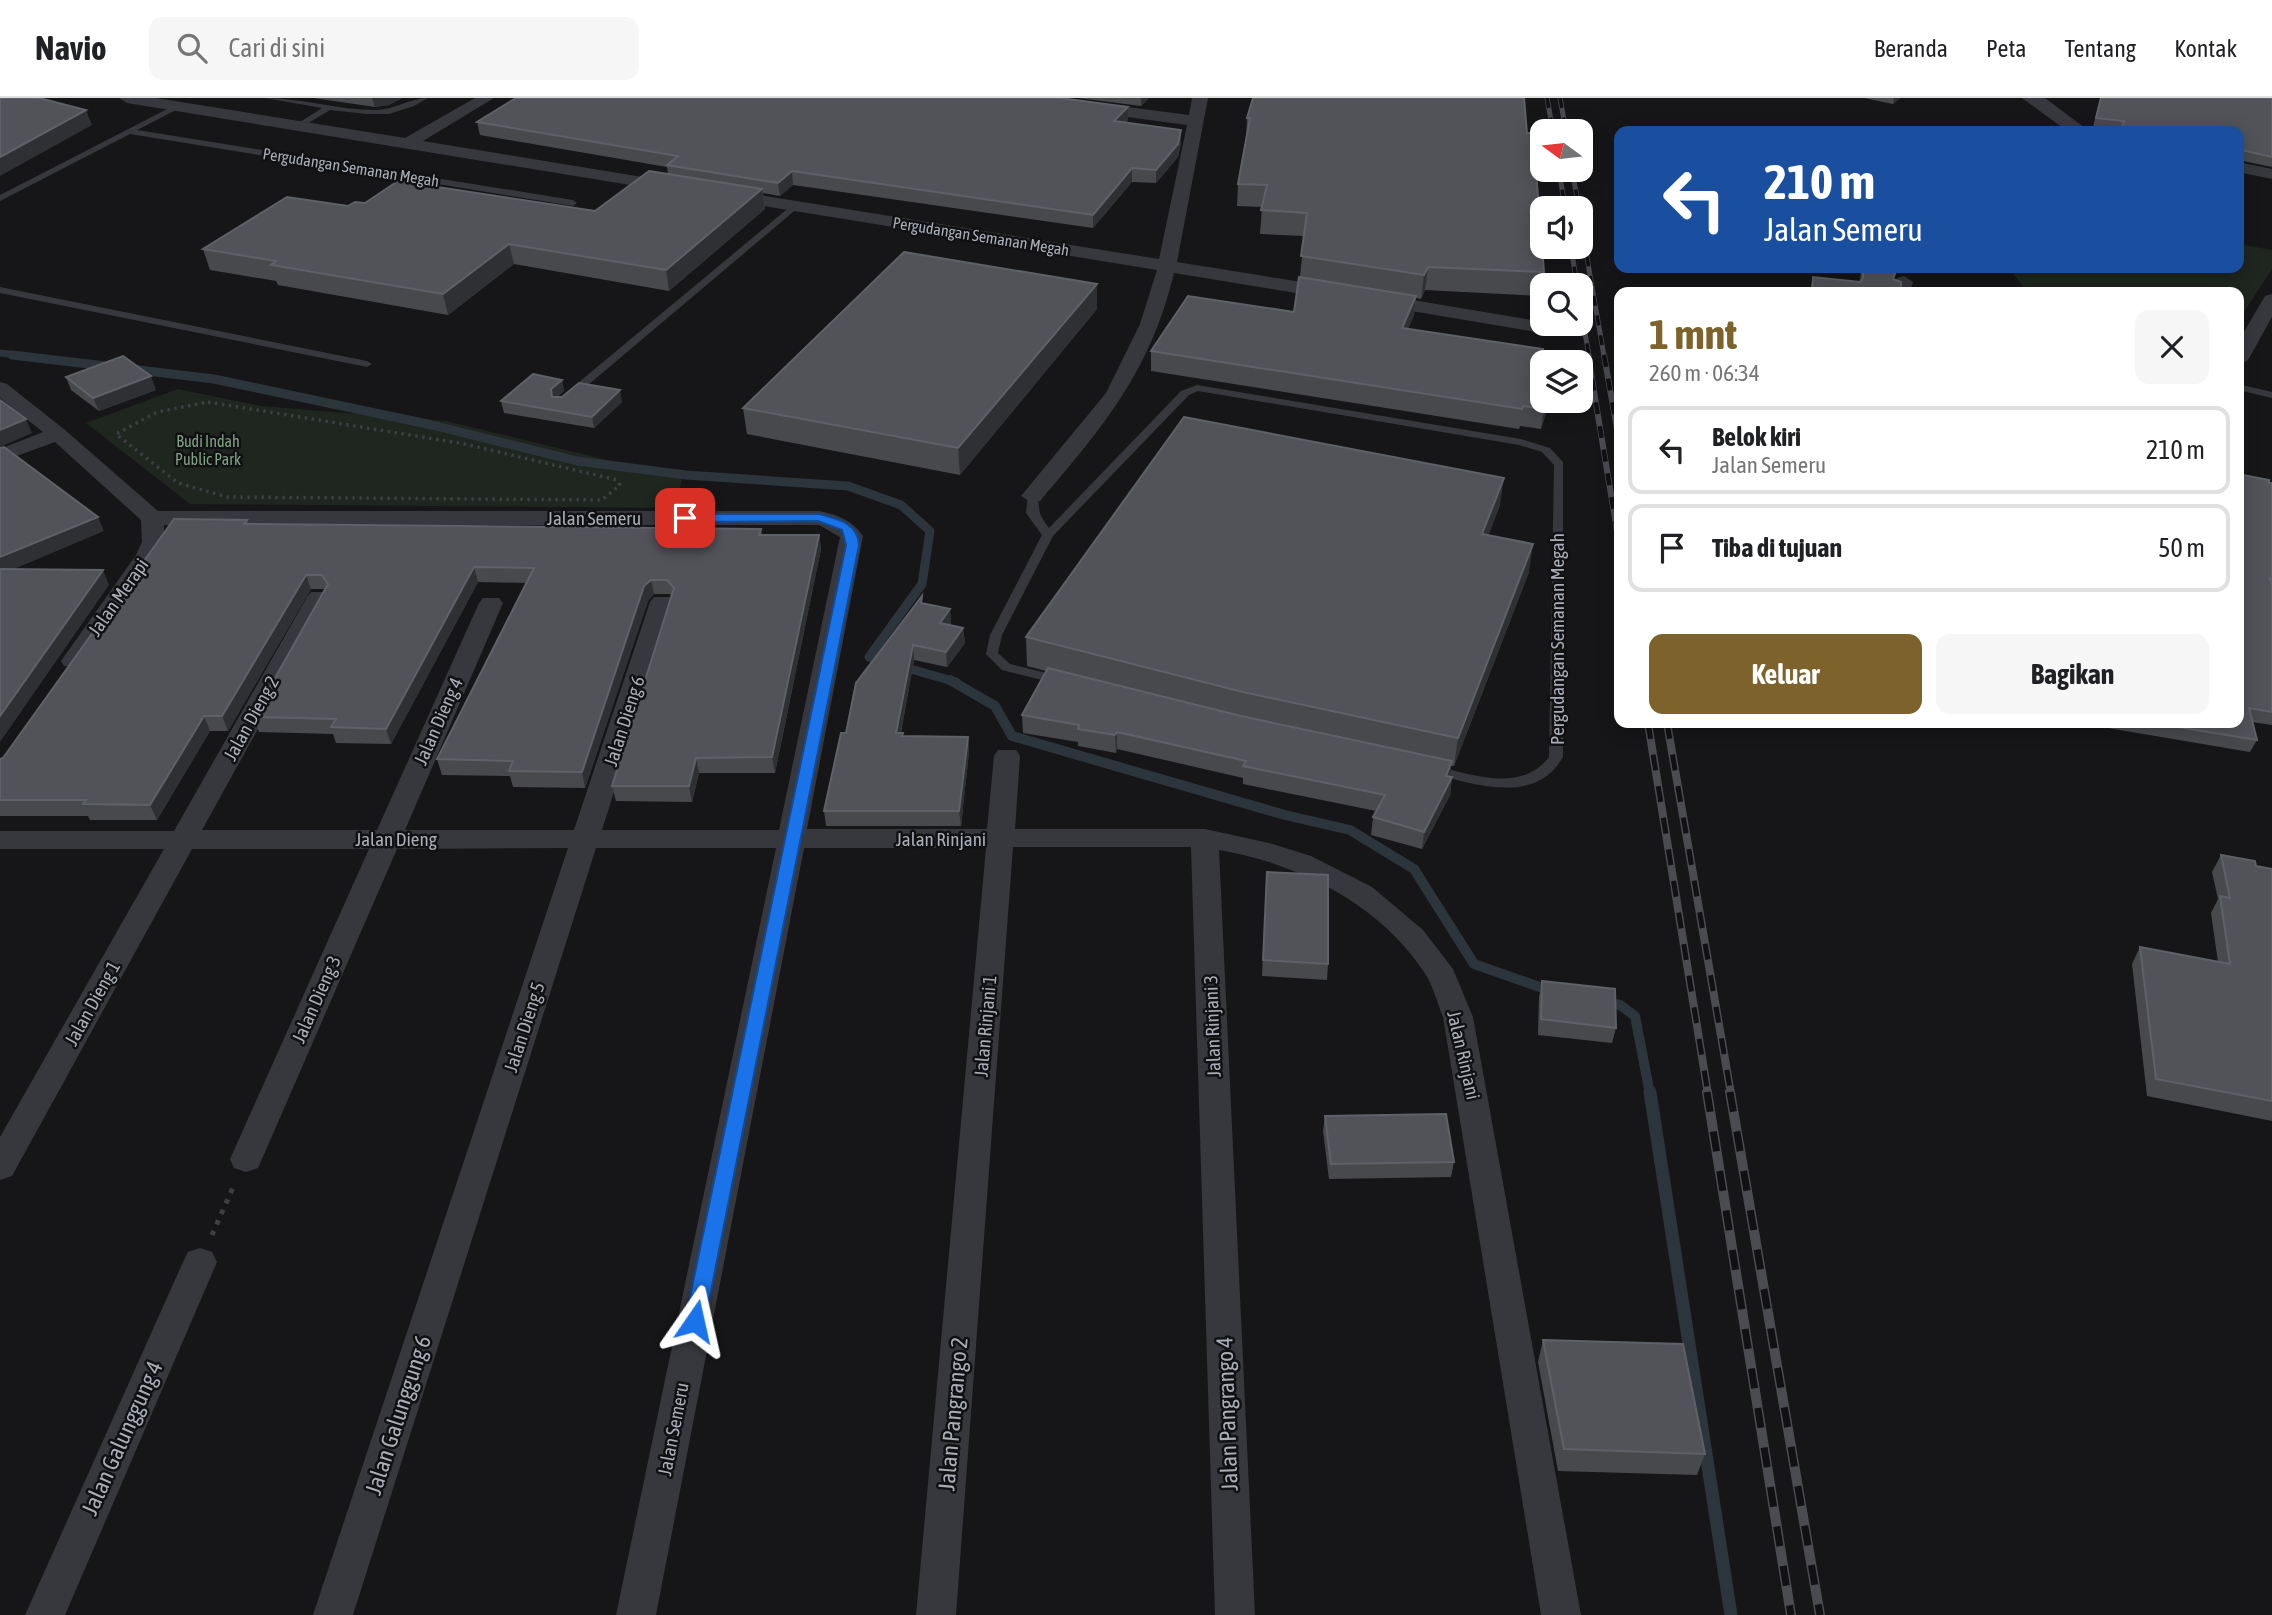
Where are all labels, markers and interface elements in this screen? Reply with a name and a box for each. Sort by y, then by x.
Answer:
search box [149,17,639,80]
text: Navio [35,29,107,67]
icon: search [173,29,211,67]
text: Cari di sini [229,33,325,63]
text: Beranda [1874,35,1948,62]
text: Peta [1986,35,2026,62]
text: Tentang [2064,35,2136,62]
text: Kontak [2174,35,2237,62]
north arrow [1530,119,1592,182]
map controls [1530,119,1593,413]
street label: Pergudangan Semanan Megah [261,144,440,191]
text: 210 m [1764,153,1875,209]
icon: left [1649,154,1740,245]
button: sound [1530,196,1593,259]
text: Jalan Semeru [1764,211,1923,248]
street label: Pergudangan Semanan Megah [891,213,1070,260]
button: search [1530,273,1593,336]
text: 1 mnt [1649,310,1737,358]
button: close [2135,310,2209,384]
button: layers [1530,350,1593,413]
text: 260 m · 06:34 [1649,360,1760,386]
text: Belok kiri [1712,422,1801,452]
icon: left [1653,431,1691,469]
park label: Budi Indah Public Park [175,432,241,468]
text: 210 m [2146,435,2205,465]
text: Jalan Semeru [1712,452,1826,478]
pin [655,488,715,548]
icon: arrive [666,499,704,537]
street label: Jalan Semeru [547,507,641,529]
icon: arrive [1653,529,1691,567]
street label: Pergudangan Semanan Megah [1546,533,1568,745]
text: Tiba di tujuan [1712,533,1842,563]
text: 50 m [2158,533,2205,563]
street label: Jalan Merapi [83,554,153,640]
button: Keluar [1649,634,1922,714]
button: Bagikan [1936,634,2209,714]
street label: Jalan Dieng 2 [219,672,283,764]
street label: Jalan Dieng 6 [599,673,649,769]
street label: Jalan Dieng 4 [409,674,467,768]
street label: Jalan Dieng [355,828,438,850]
street label: Jalan Rinjani [896,828,986,850]
street label: Jalan Dieng 3 [287,952,345,1046]
street label: Jalan Dieng 1 [60,957,124,1049]
street label: Jalan Rinjani 1 [970,974,1000,1078]
street label: Jalan Rinjani 3 [1199,975,1225,1077]
street label: Jalan Dieng 5 [499,979,549,1075]
street label: Jalan Rinjani [1443,1008,1485,1102]
position arrow [658,1284,732,1358]
street label: Jalan Galunggung 6 [360,1332,436,1498]
street label: Jalan Pangrango 2 [933,1336,973,1492]
street label: Jalan Pangrango 4 [1211,1337,1243,1491]
street label: Jalan Galunggung 4 [76,1357,168,1519]
street label: Jalan Semeru [653,1381,693,1477]

